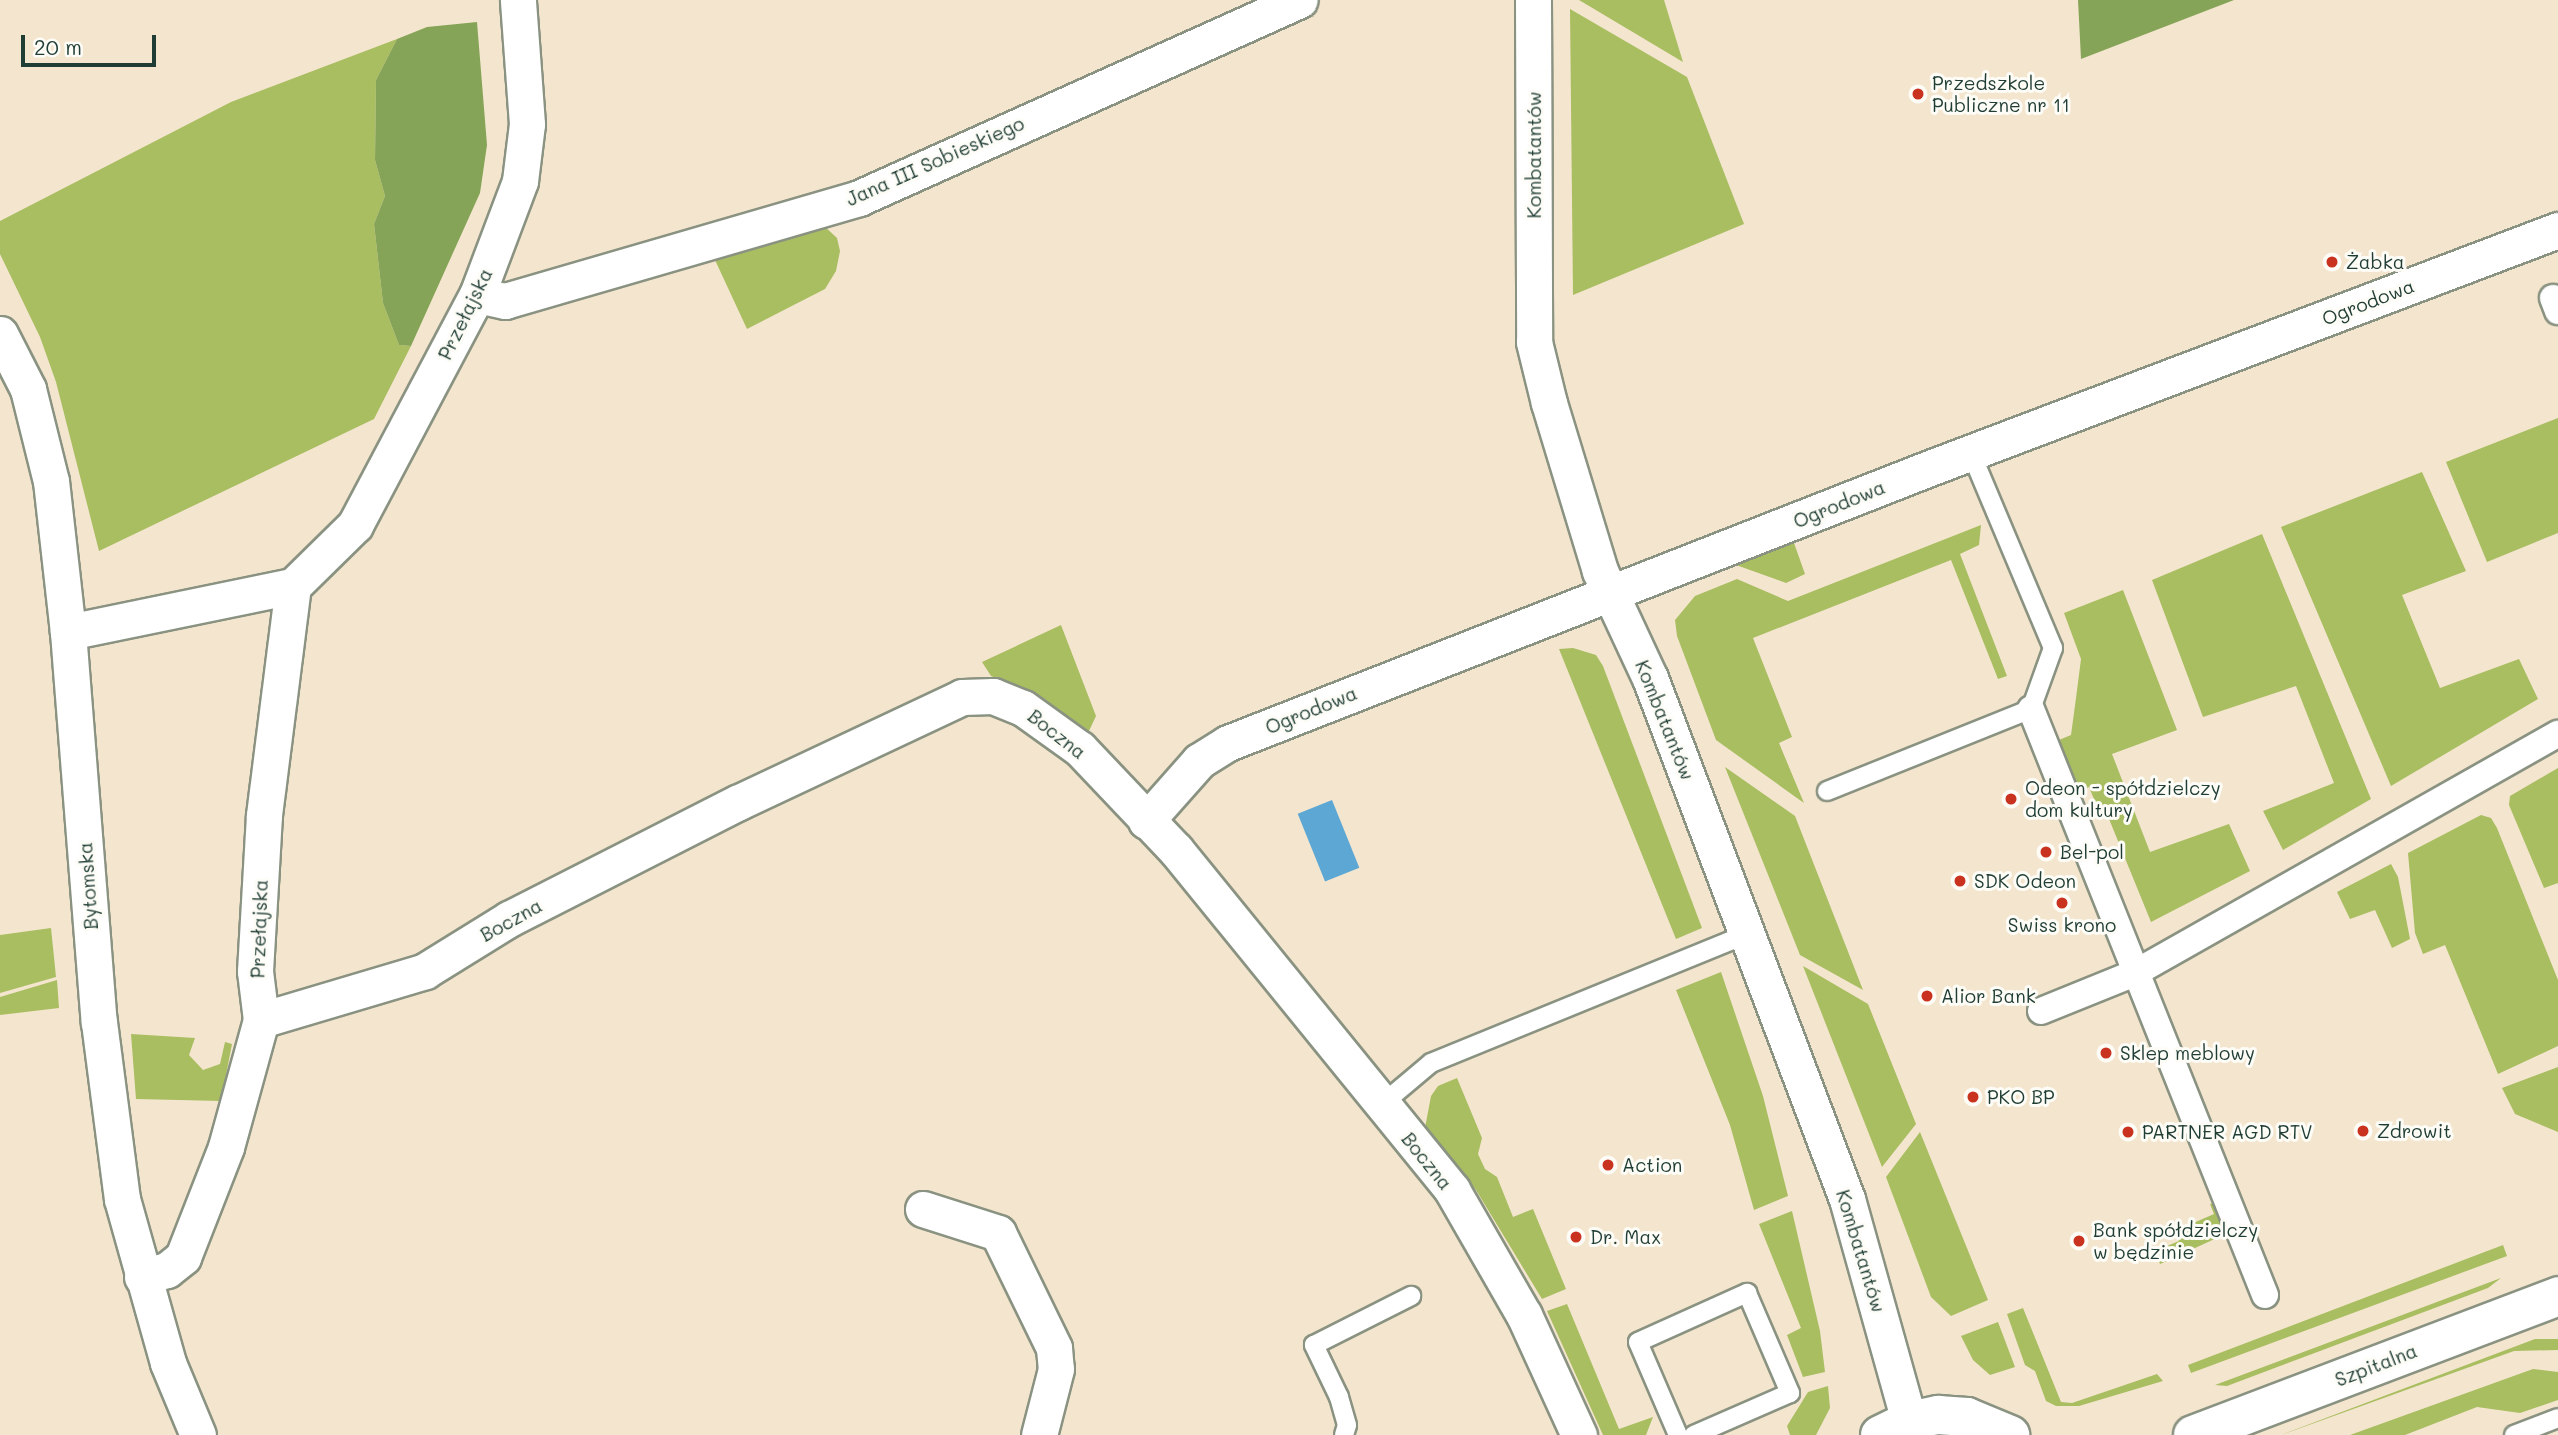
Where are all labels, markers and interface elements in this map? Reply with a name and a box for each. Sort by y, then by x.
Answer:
scale bar [24,21,159,65]
text: 20 m [34,33,82,60]
place label: Przedszkole Publiczne nr 11 [1932,72,2070,116]
marker: Przedszkole Publiczne nr 11 [1910,86,1926,102]
street label: Kombatantów [1523,92,1545,218]
street label: Jana III Sobieskiego [842,111,1028,211]
place label: Żabka [2346,251,2405,273]
marker: Żabka [2324,254,2340,270]
street label: Przełajska [433,265,497,363]
street label: Ogrodowa [2319,274,2417,330]
street label: Ogrodowa [1790,475,1888,533]
street label: Kombatantów [1631,657,1699,783]
street label: Ogrodowa [1262,681,1360,739]
street label: Boczna [1024,704,1090,764]
place label: Odeon - spółdzielczy dom kultury [2025,777,2221,821]
marker: Odeon - spółdzielczy dom kultury [2003,791,2019,807]
street label: Bytomska [74,841,102,931]
place label: Bel-pol [2060,841,2124,863]
marker: Bel-pol [2038,844,2054,860]
place label: SDK Odeon [1974,870,2076,892]
marker: SDK Odeon [1952,873,1968,889]
street label: Przełajska [246,879,272,979]
street label: Boczna [476,894,546,946]
marker: Swiss krono [2054,895,2070,911]
place label: Swiss krono [2008,914,2116,936]
place label: Alior Bank [1941,985,2036,1007]
marker: Alior Bank [1919,988,1935,1004]
place label: Sklep meblowy [2120,1042,2255,1064]
marker: Sklep meblowy [2098,1045,2114,1061]
place label: PKO BP [1987,1086,2055,1108]
marker: PKO BP [1965,1089,1981,1105]
place label: Zdrowit [2377,1120,2452,1142]
place label: PARTNER AGD RTV [2142,1121,2313,1143]
marker: Zdrowit [2355,1123,2371,1139]
marker: PARTNER AGD RTV [2120,1124,2136,1140]
street label: Boczna [1397,1128,1457,1194]
place label: Action [1622,1154,1682,1176]
marker: Action [1600,1157,1616,1173]
street label: Kombatantów [1832,1187,1890,1315]
place label: Bank spółdzielczy w będzinie [2093,1219,2258,1263]
place label: Dr. Max [1590,1226,1661,1248]
marker: Dr. Max [1568,1229,1584,1245]
marker: Bank spółdzielczy w będzinie [2071,1233,2087,1249]
street label: Szpitalna [2332,1339,2420,1391]

